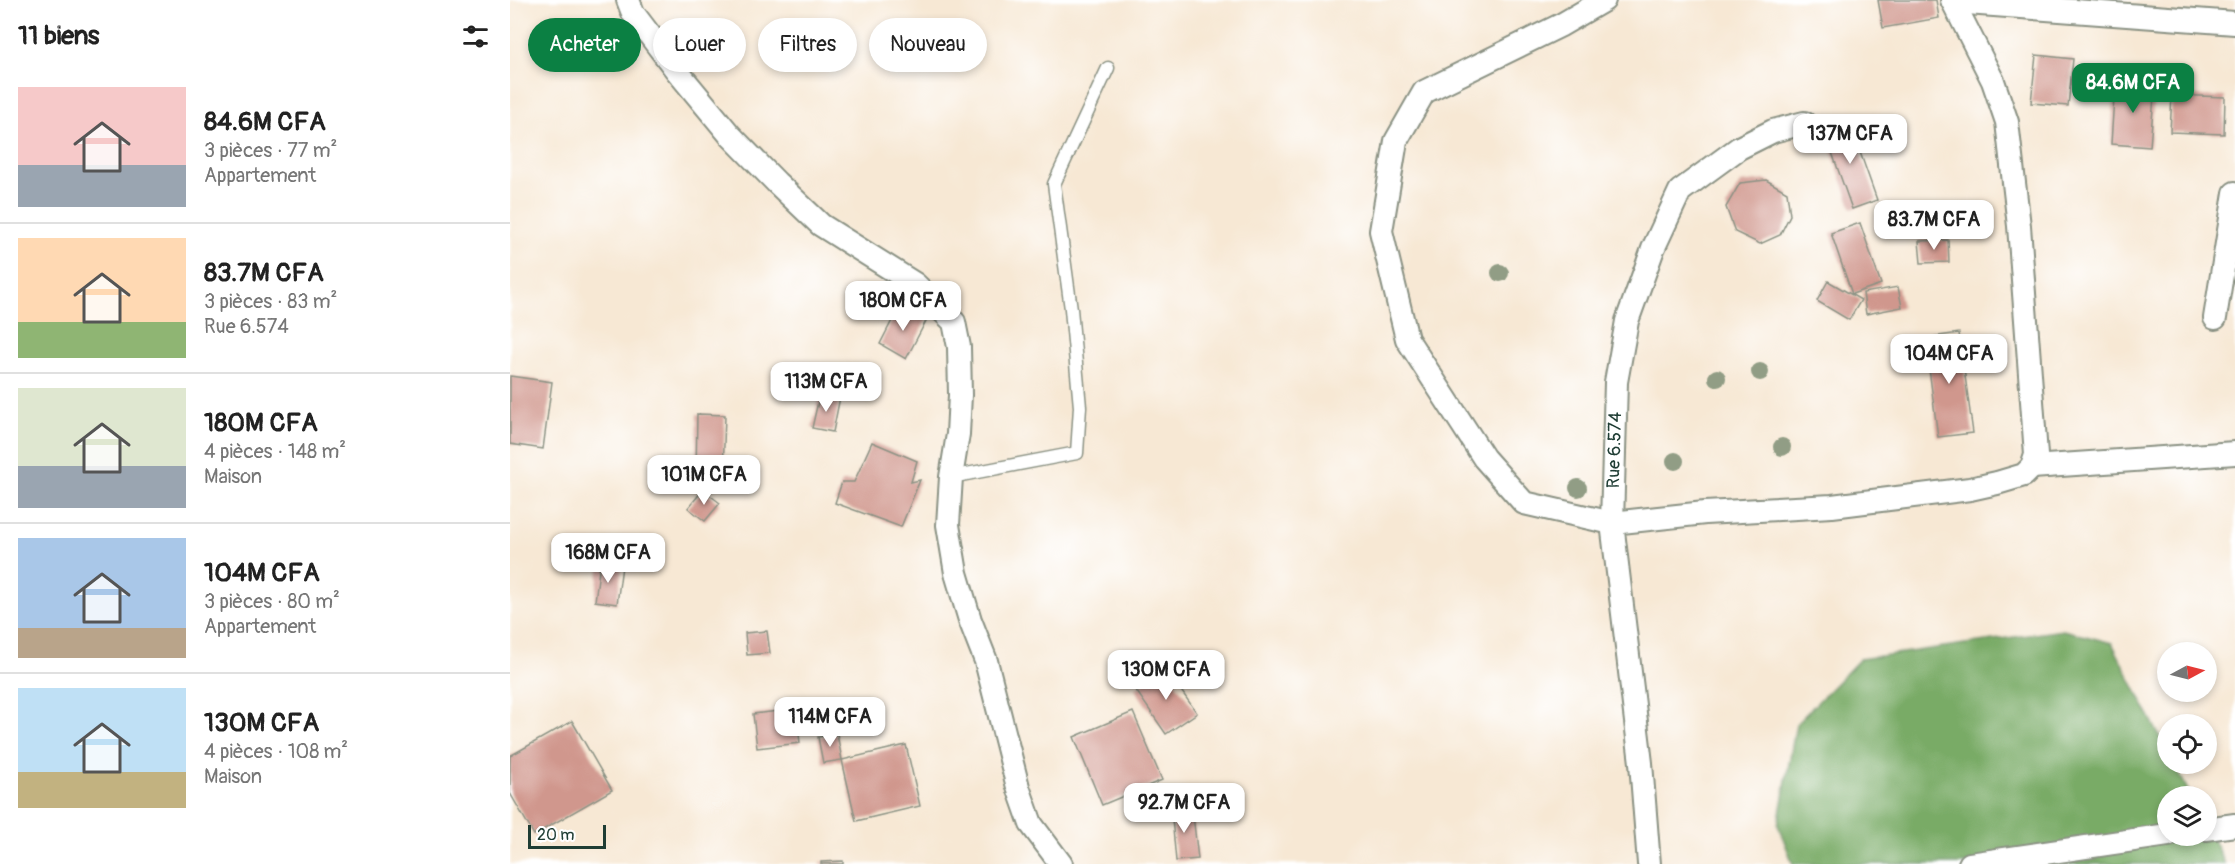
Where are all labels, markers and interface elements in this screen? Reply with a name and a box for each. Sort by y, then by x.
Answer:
chip: Acheter [528,18,641,72]
chip: Louer [653,18,746,72]
chip: Filtres [758,18,857,72]
chip: Nouveau [869,18,987,72]
text: 11 biens [18,20,99,52]
icon: filters [459,20,492,53]
pin: 84.6M CFA [2064,63,2202,114]
text: 84.6M CFA [2086,70,2180,95]
text: 84.6M CFA [204,106,326,138]
icon: home [66,111,138,183]
pin: 137M CFA [1788,114,1912,165]
text: 137M CFA [1807,121,1893,146]
text: 3 pièces · 77 m² [204,138,337,163]
text: Appartement [204,163,316,188]
pin: 83.7M CFA [1865,200,2003,251]
text: 83.7M CFA [1888,207,1980,232]
text: 83.7M CFA [204,257,324,289]
icon: home [66,262,138,334]
pin: 180M CFA [841,281,965,332]
text: 180M CFA [859,288,947,313]
text: 3 pièces · 83 m² [204,289,337,314]
text: Rue 6.574 [204,314,289,339]
pin: 104M CFA [1887,334,2011,385]
text: 104M CFA [1904,341,1994,366]
pin: 113M CFA [764,362,888,413]
text: 113M CFA [785,369,867,394]
text: 180M CFA [204,407,318,439]
street label: Rue 6.574 [1601,411,1627,489]
icon: home [66,412,138,484]
text: 4 pièces · 148 m² [204,439,346,464]
pin: 101M CFA [642,455,766,506]
text: 101M CFA [661,462,747,487]
text: Maison [204,464,262,489]
pin: 168M CFA [546,533,670,584]
text: 168M CFA [565,540,651,565]
text: 104M CFA [204,557,320,589]
icon: home [66,562,138,634]
text: 3 pièces · 80 m² [204,589,340,614]
text: Appartement [204,614,316,639]
north arrow [2157,642,2217,702]
map controls [2157,642,2217,846]
pin: 130M CFA [1104,650,1228,701]
text: 130M CFA [1122,657,1210,682]
pin: 114M CFA [768,697,892,748]
text: 114M CFA [788,704,872,729]
text: 130M CFA [204,707,319,739]
icon: home [66,712,138,784]
button: locate [2157,714,2217,774]
text: 4 pièces · 108 m² [204,739,348,764]
text: Maison [204,764,262,789]
pin: 92.7M CFA [1115,783,1253,834]
button: layers [2157,786,2217,846]
text: 92.7M CFA [1138,790,1230,815]
scale bar [528,822,606,850]
text: 20 m [537,825,575,845]

